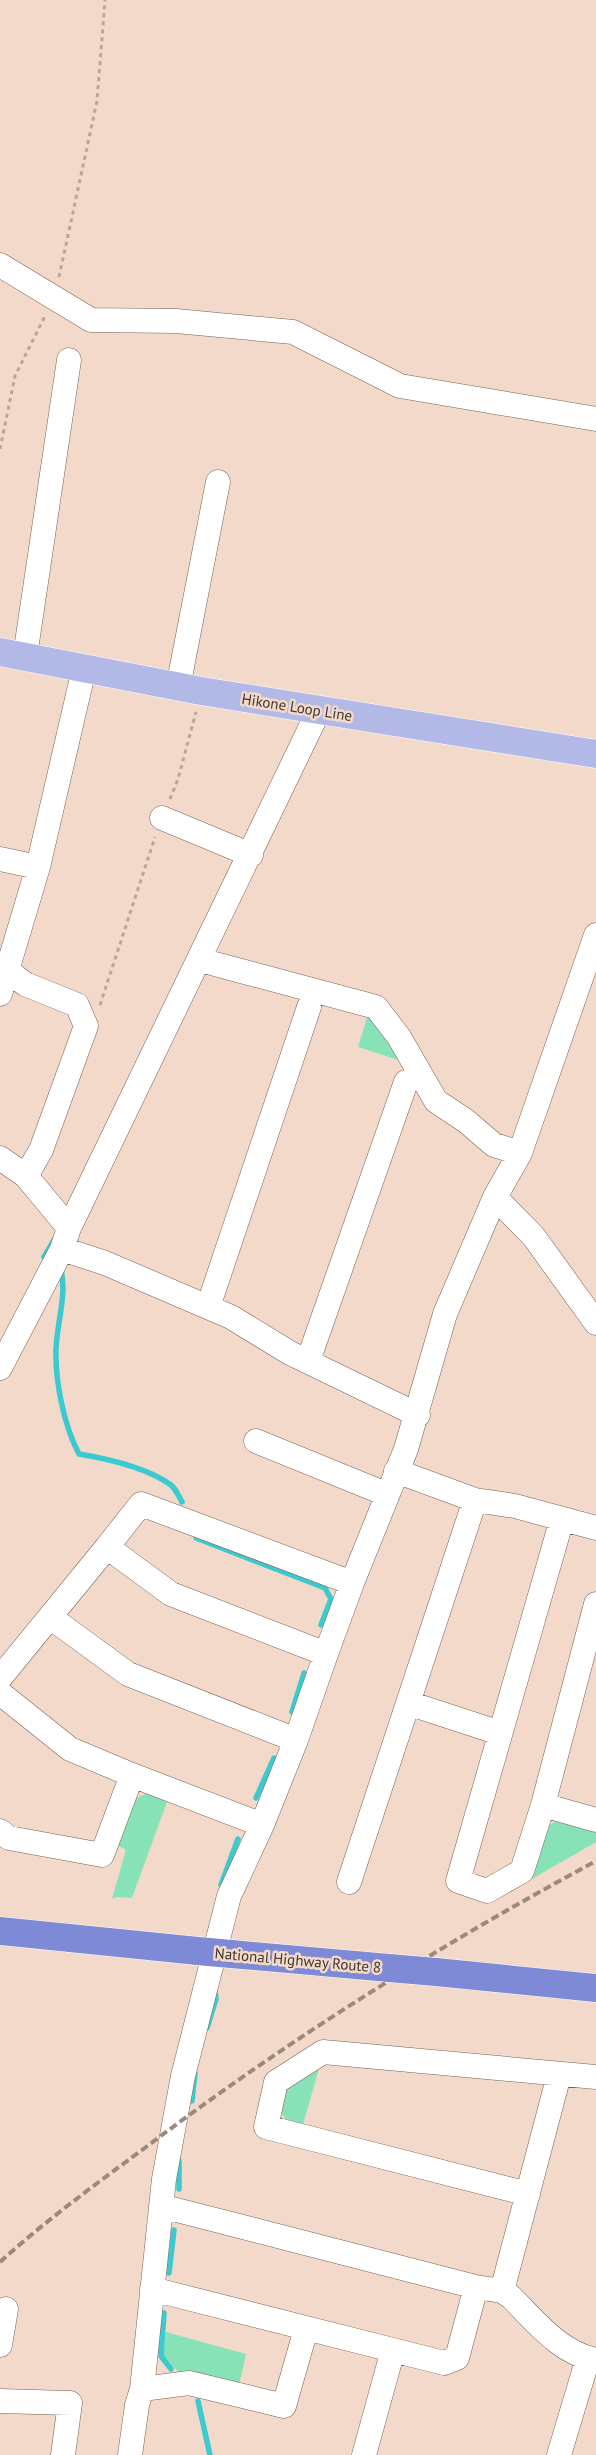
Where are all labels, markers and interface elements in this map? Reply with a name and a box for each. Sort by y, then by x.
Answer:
street label: Hikone Loop Line [240,689,354,725]
street label: National Highway Route 8 [214,1943,382,1977]

